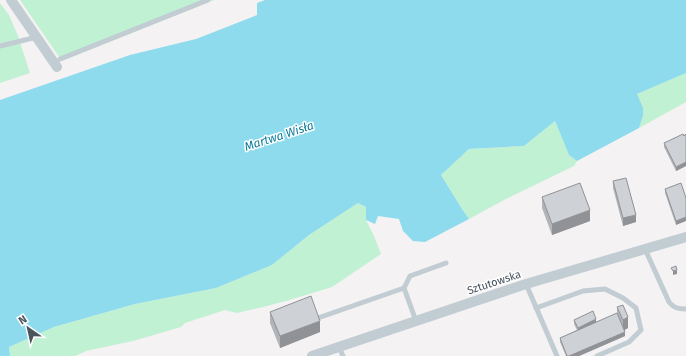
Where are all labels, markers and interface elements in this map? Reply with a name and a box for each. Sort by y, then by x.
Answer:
water label: Martwa Wisła [242,118,316,154]
street label: Sztutowska [466,268,523,297]
north arrow [8,308,48,348]
text: N [16,313,29,328]

